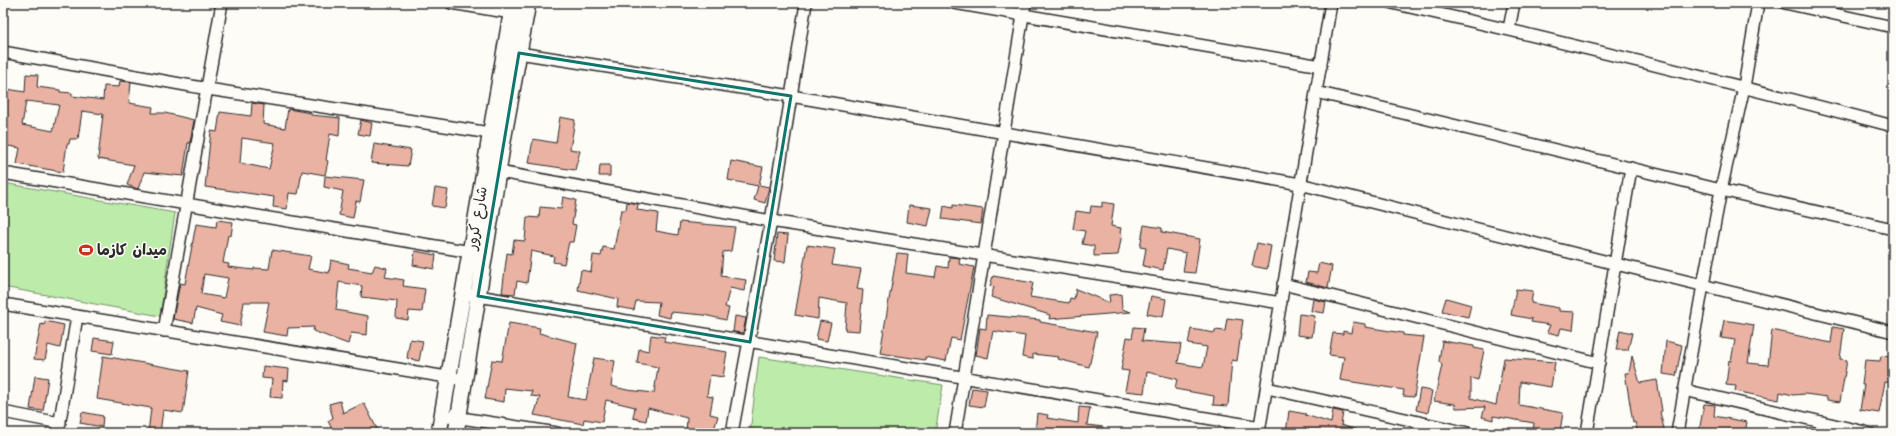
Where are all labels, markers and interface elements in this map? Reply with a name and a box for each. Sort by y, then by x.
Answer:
street label: شارع كرور [461,185,493,252]
place label: ميدان كازما [97,240,167,261]
sports icon: ميدان كازما [78,242,94,258]

